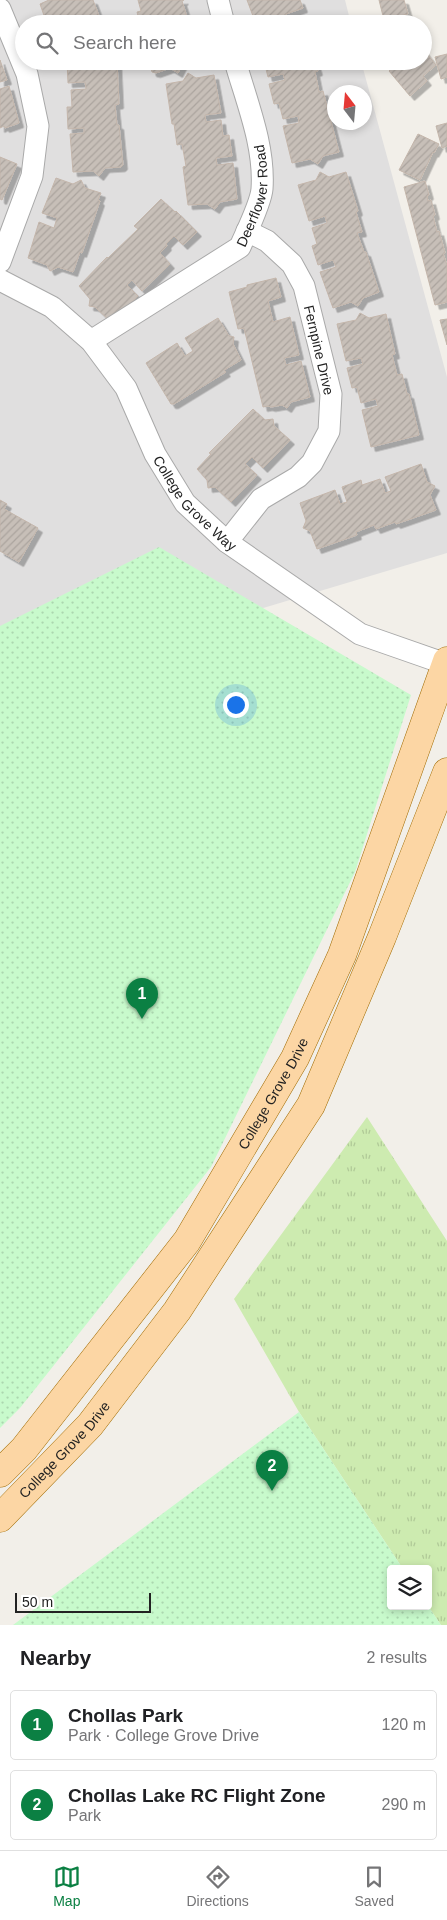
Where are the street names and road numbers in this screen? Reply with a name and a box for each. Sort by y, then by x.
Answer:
street label: Deerflower Road [233,144,270,249]
street label: Fernpine Drive [301,303,337,397]
street label: College Grove Way [150,453,240,554]
street label: College Grove Drive [235,1035,311,1152]
street label: College Grove Drive [16,1398,113,1501]

